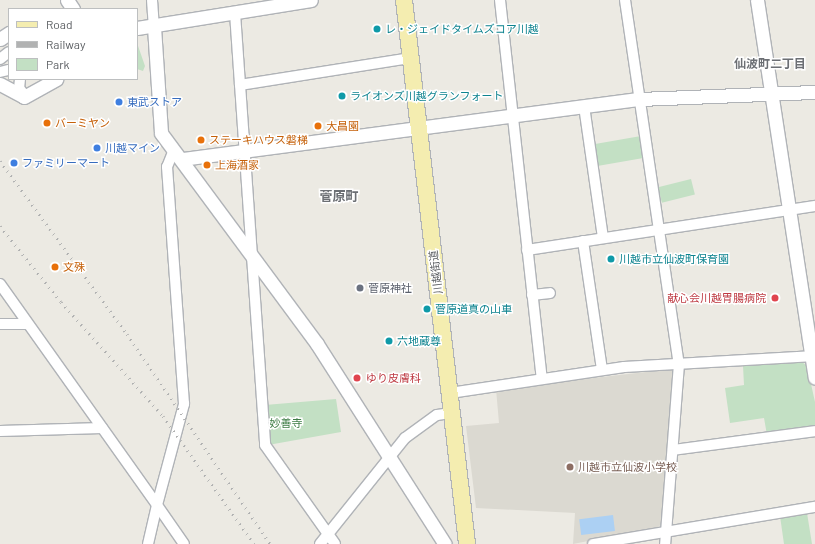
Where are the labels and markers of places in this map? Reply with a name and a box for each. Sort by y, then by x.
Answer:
place label: レ・ジェイドタイムズコア川越 [385,22,539,36]
marker: レ・ジェイドタイムズコア川越 [372,24,382,34]
place label: ライオンズ川越グランフォート [350,89,504,103]
marker: ライオンズ川越グランフォート [337,91,347,101]
place label: 東武ストア [127,95,182,109]
marker: 東武ストア [114,97,124,107]
place label: バーミヤン [55,116,110,130]
marker: バーミヤン [42,118,52,128]
place label: 大昌園 [326,119,359,133]
marker: 大昌園 [313,121,323,131]
place label: ステーキハウス磐梯 [209,133,308,147]
marker: ステーキハウス磐梯 [196,135,206,145]
place label: 川越マイン [105,141,160,155]
marker: 川越マイン [92,143,102,153]
place label: ファミリーマート [22,156,110,170]
marker: ファミリーマート [9,158,19,168]
place label: 上海酒家 [215,158,259,172]
marker: 上海酒家 [202,160,212,170]
place label: 川越市立仙波町保育園 [619,252,729,266]
marker: 川越市立仙波町保育園 [606,254,616,264]
place label: 文殊 [63,260,85,274]
marker: 文殊 [50,262,60,272]
place label: 菅原神社 [368,281,412,295]
marker: 菅原神社 [355,283,365,293]
place label: 献心会川越胃腸病院 [667,291,766,305]
marker: 献心会川越胃腸病院 [769,292,781,304]
place label: 菅原道真の山車 [435,302,512,316]
marker: 菅原道真の山車 [422,304,432,314]
place label: 六地蔵尊 [397,334,441,348]
marker: 六地蔵尊 [384,336,394,346]
place label: ゆり皮膚科 [366,371,421,385]
marker: ゆり皮膚科 [351,372,363,384]
place label: 川越市立仙波小学校 [578,460,677,474]
marker: 川越市立仙波小学校 [565,462,575,472]

